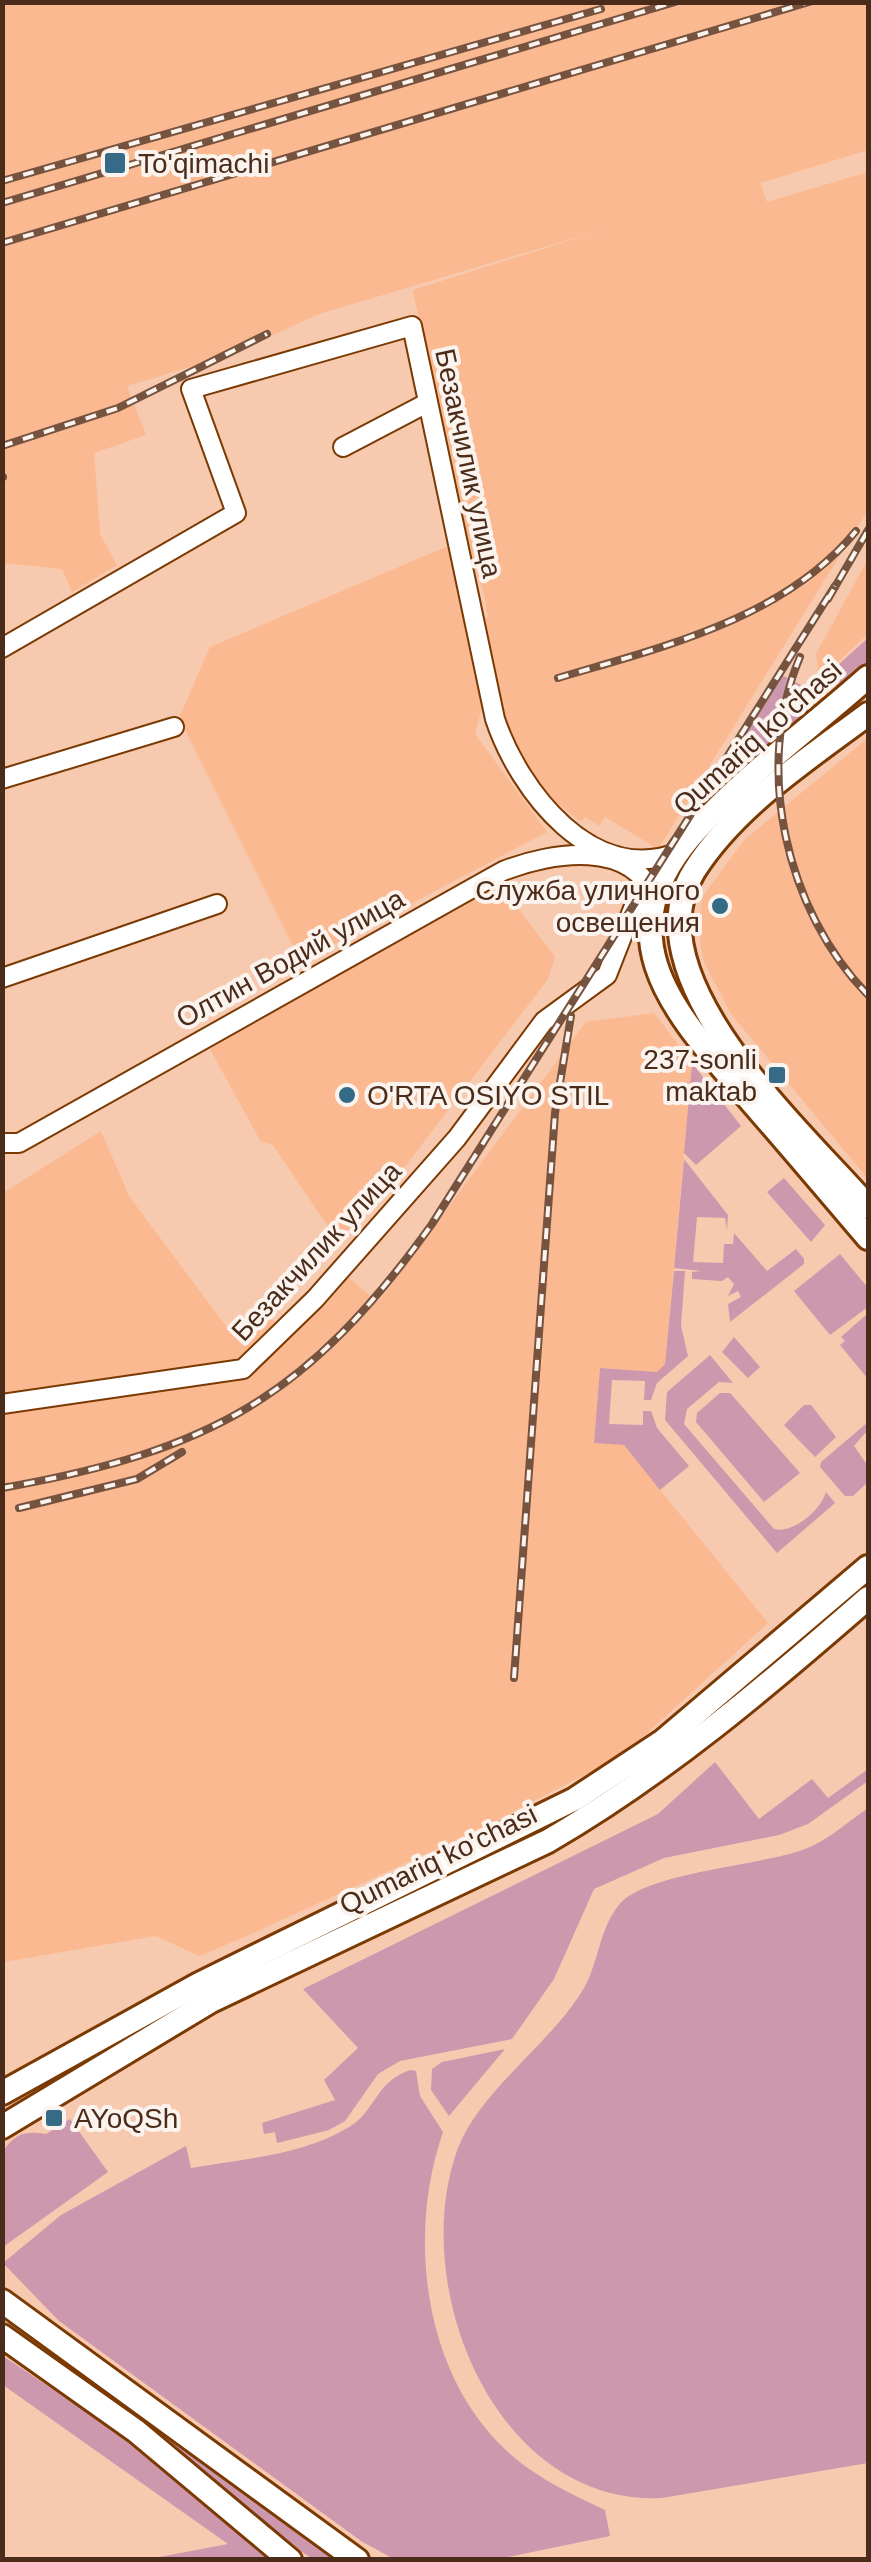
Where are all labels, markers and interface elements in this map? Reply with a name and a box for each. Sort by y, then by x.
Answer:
place label: To'qimachi [138,148,269,179]
marker: To'qimachi [102,150,128,176]
street label: Безакчилик улица [429,346,508,581]
street label: Qumariq ko'chasi [667,654,848,821]
place label: Служба уличного освещения [475,875,700,938]
street label: Олтин Водий улица [171,883,410,1034]
marker: Служба уличного освещения [709,895,731,917]
place label: 237-sonli maktab [643,1044,757,1107]
marker: 237-sonli maktab [766,1064,788,1086]
place label: O'RTA OSIYO STIL [367,1080,609,1111]
marker: O'RTA OSIYO STIL [336,1084,358,1106]
street label: Безакчилик улица [226,1155,408,1347]
street label: Qumariq ko'chasi [335,1798,542,1921]
place label: AYoQSh [74,2103,178,2134]
marker: AYoQSh [43,2107,65,2129]

